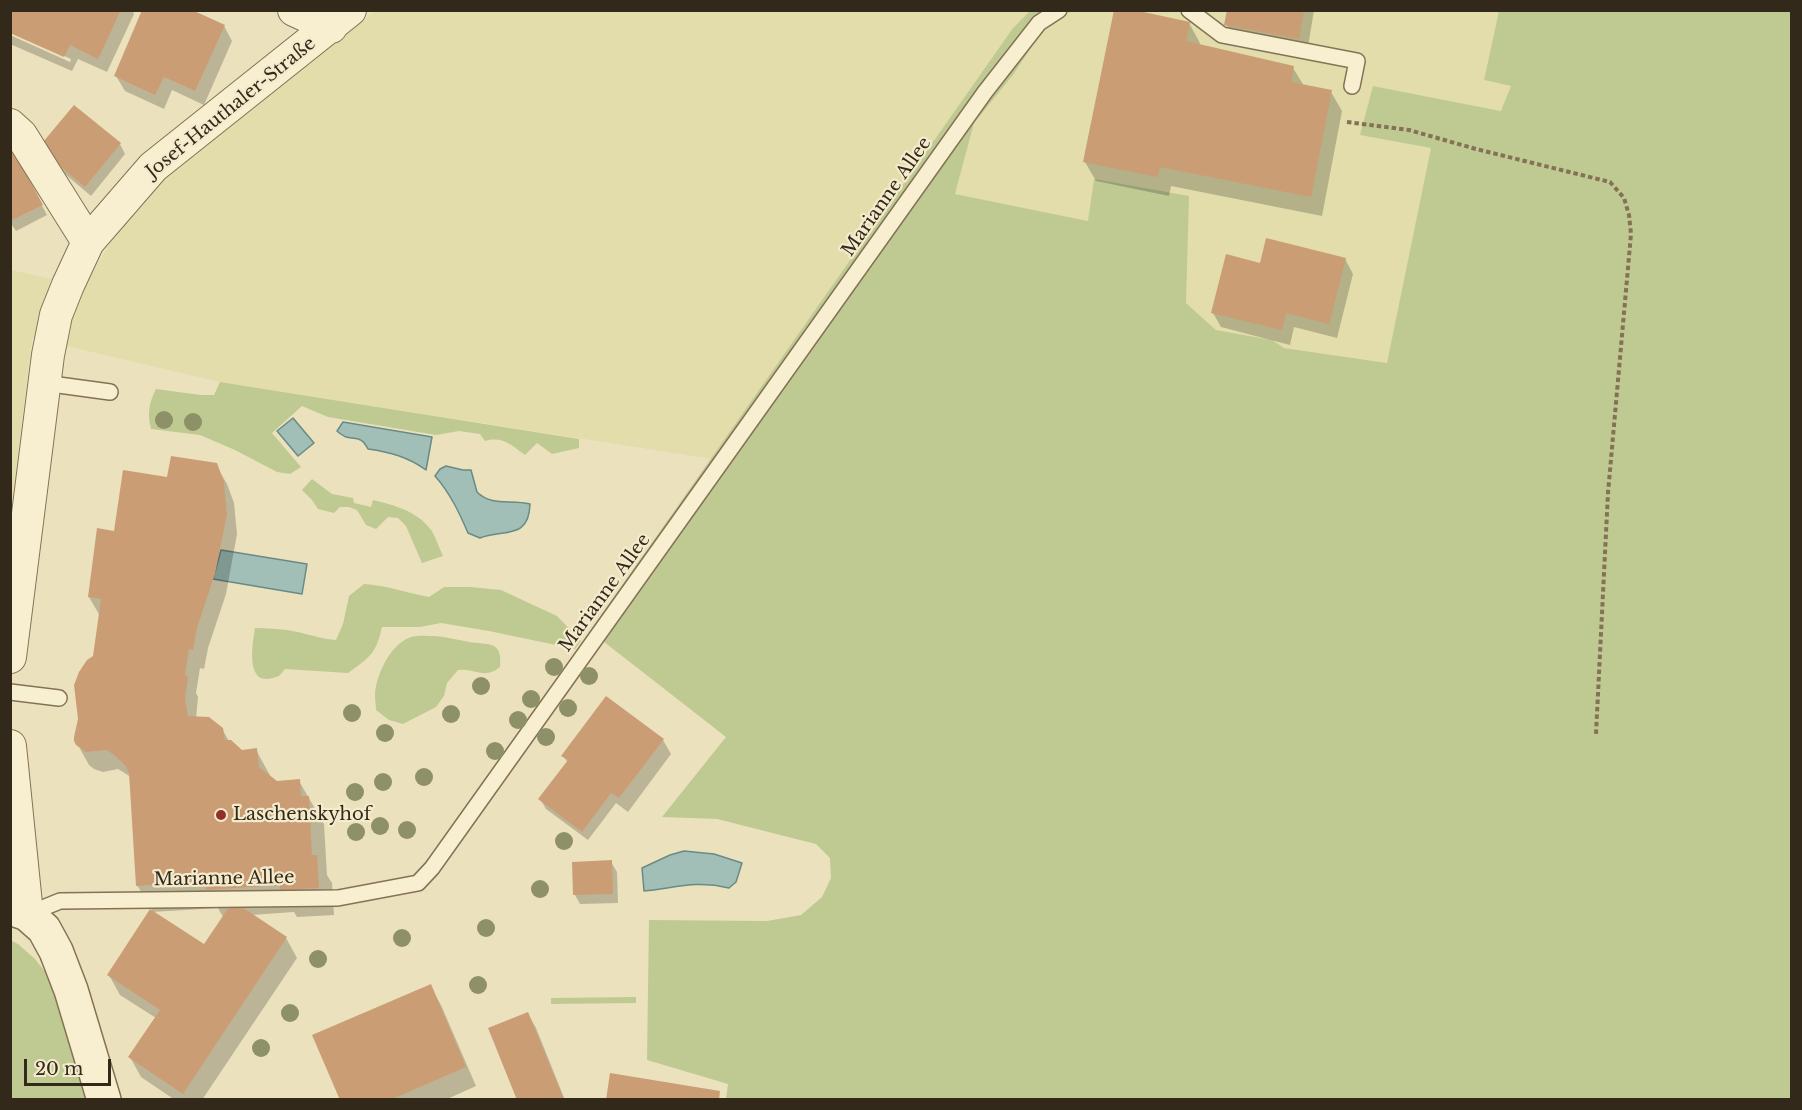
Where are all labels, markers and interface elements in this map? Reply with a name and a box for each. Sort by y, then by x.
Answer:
street label: Josef-Hauthaler-Straße [142,33,320,183]
street label: Marianne Allee [838,133,936,261]
street label: Marianne Allee [555,530,655,656]
place label: Laschenskyhof [233,804,371,826]
marker: Laschenskyhof [214,808,228,822]
street label: Marianne Allee [153,867,295,891]
scale bar [27,1047,114,1085]
text: 20 m [35,1058,83,1080]

